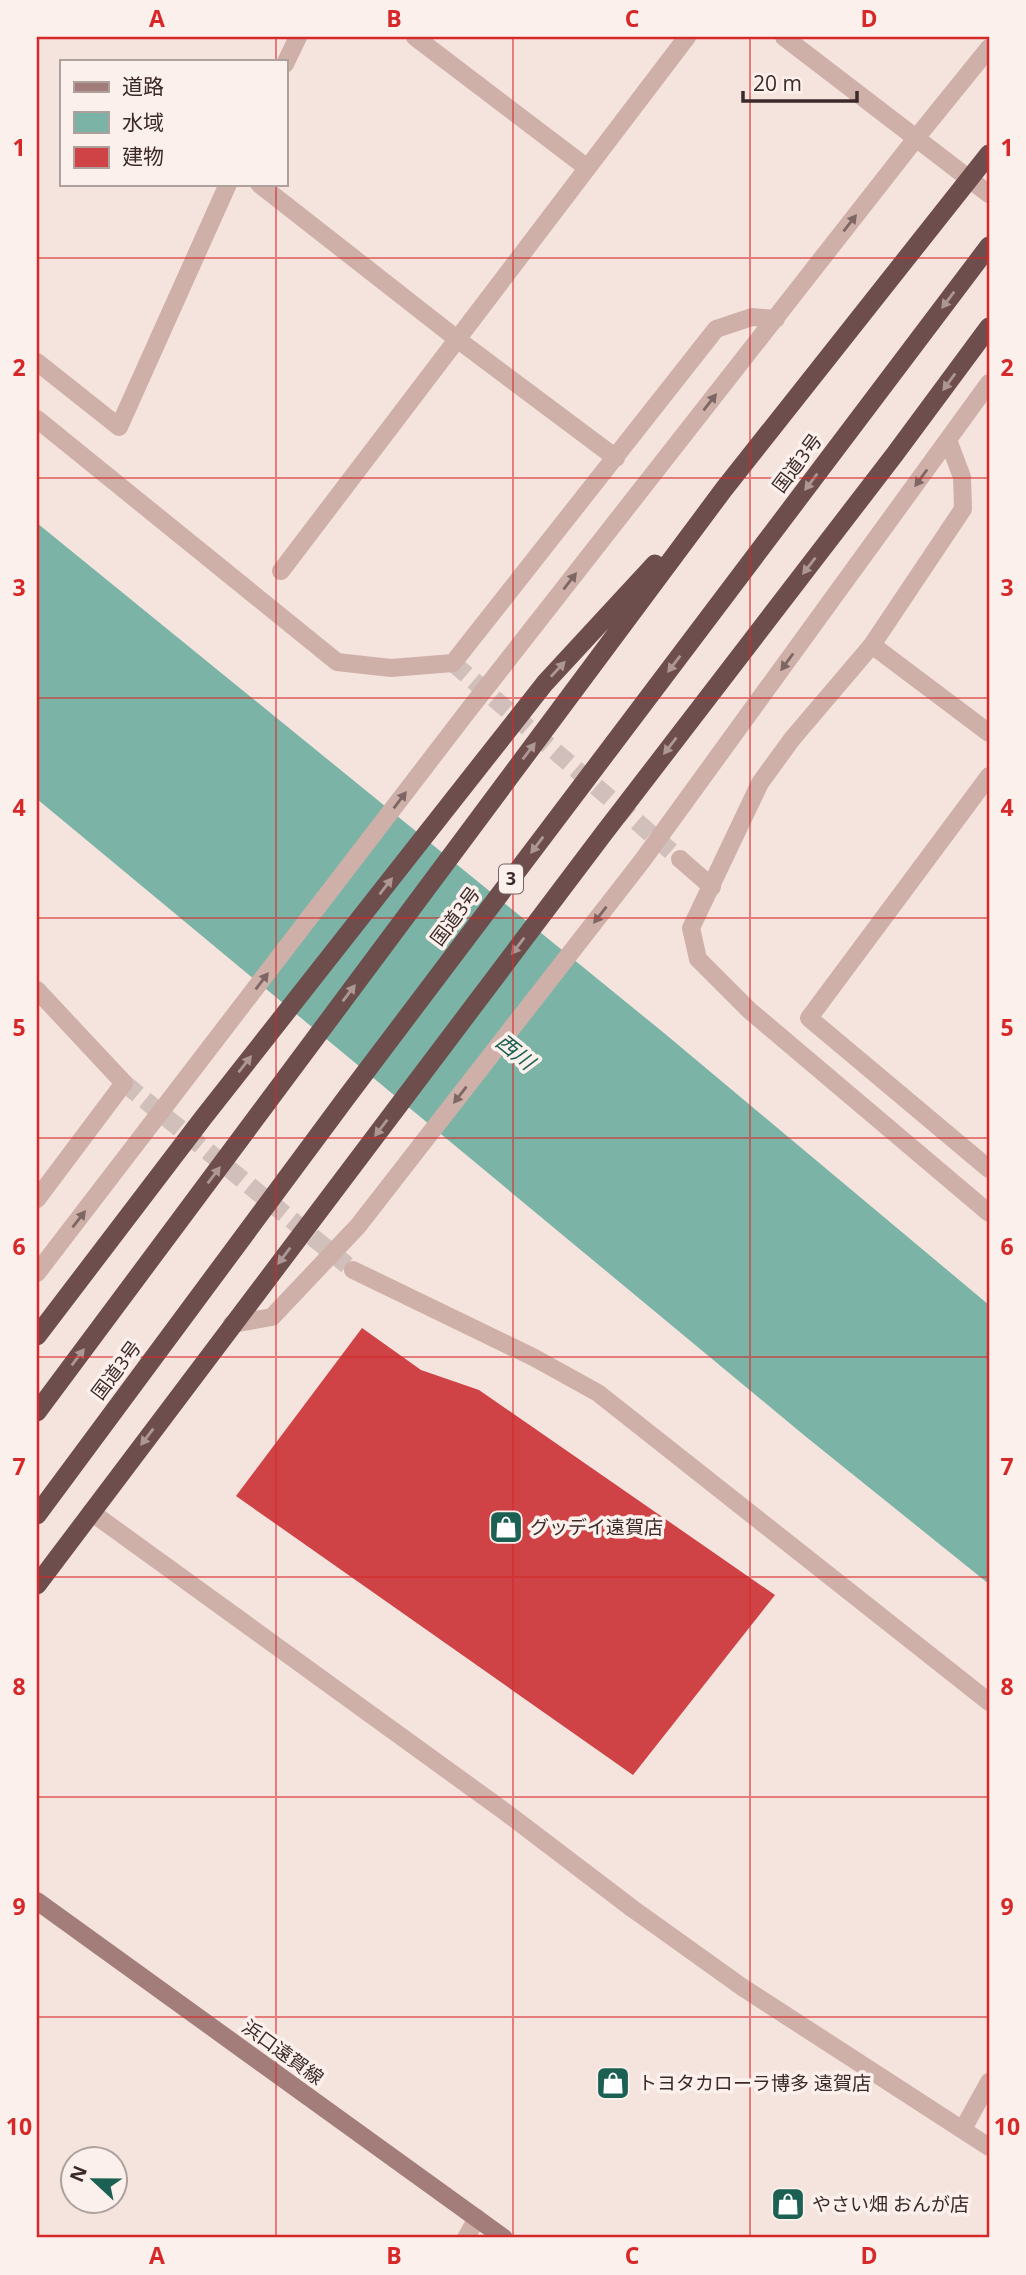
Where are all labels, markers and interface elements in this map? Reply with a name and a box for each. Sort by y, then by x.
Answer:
text: A [149,2,165,34]
text: B [386,2,402,34]
text: C [625,2,639,34]
text: D [860,2,878,34]
legend [60,60,287,186]
scale bar [743,60,856,104]
text: 20 m [753,69,802,97]
text: 道路 [122,72,164,100]
text: 水域 [122,108,164,136]
text: 1 [12,131,26,163]
text: 1 [1000,131,1014,163]
text: 建物 [122,142,164,170]
one-way arrow [843,214,857,232]
one-way arrow [941,291,956,309]
text: 2 [12,351,26,383]
text: 2 [1000,351,1014,383]
one-way arrow [942,373,956,391]
one-way arrow [703,394,718,412]
street label: 国道3号 [766,428,828,498]
one-way arrow [914,469,928,487]
one-way arrow [804,473,818,491]
one-way arrow [802,557,816,576]
text: 3 [12,571,26,603]
text: 3 [1000,571,1014,603]
one-way arrow [562,573,577,591]
one-way arrow [780,653,794,671]
one-way arrow [667,654,681,673]
one-way arrow [550,660,566,678]
one-way arrow [663,737,678,755]
one-way arrow [522,742,536,760]
text: 4 [12,791,26,823]
one-way arrow [393,791,407,809]
text: 4 [1000,791,1014,823]
one-way arrow [530,836,544,854]
road number: 3 [499,864,523,894]
one-way arrow [378,877,393,895]
street label: 国道3号 [424,881,486,951]
one-way arrow [593,906,608,924]
one-way arrow [511,937,525,955]
one-way arrow [255,972,270,990]
one-way arrow [342,984,357,1002]
text: 5 [12,1011,26,1043]
text: 5 [1000,1011,1014,1043]
water label: 西川 [490,1027,542,1077]
one-way arrow [237,1056,252,1073]
one-way arrow [453,1085,468,1103]
one-way arrow [373,1118,388,1136]
one-way arrow [206,1166,220,1184]
one-way arrow [71,1210,85,1228]
text: 6 [12,1230,26,1262]
text: 6 [1000,1230,1014,1262]
one-way arrow [276,1246,291,1264]
street label: 国道3号 [85,1335,147,1405]
one-way arrow [70,1349,85,1367]
one-way arrow [139,1428,154,1446]
text: 7 [12,1450,26,1482]
text: 7 [1000,1450,1014,1482]
shop icon: グッデイ遠賀店 [487,1508,525,1546]
place label: グッデイ遠賀店 [530,1514,663,1540]
text: 8 [12,1670,26,1702]
text: 8 [1000,1670,1014,1702]
text: 9 [12,1890,26,1922]
text: 9 [1000,1890,1014,1922]
street label: 浜口遠賀線 [237,2014,329,2090]
shop icon: トヨタカローラ博多 遠賀店 [594,2064,632,2102]
place label: トヨタカローラ博多 遠賀店 [638,2070,871,2096]
text: 10 [6,2110,32,2142]
text: 10 [994,2110,1020,2142]
north arrow [60,2146,130,2216]
text: N [63,2162,93,2186]
shop icon: やさい畑 おんが店 [769,2185,807,2223]
place label: やさい畑 おんが店 [812,2191,969,2217]
text: A [149,2239,165,2271]
text: B [386,2239,402,2271]
text: C [625,2239,639,2271]
text: D [860,2239,878,2271]

